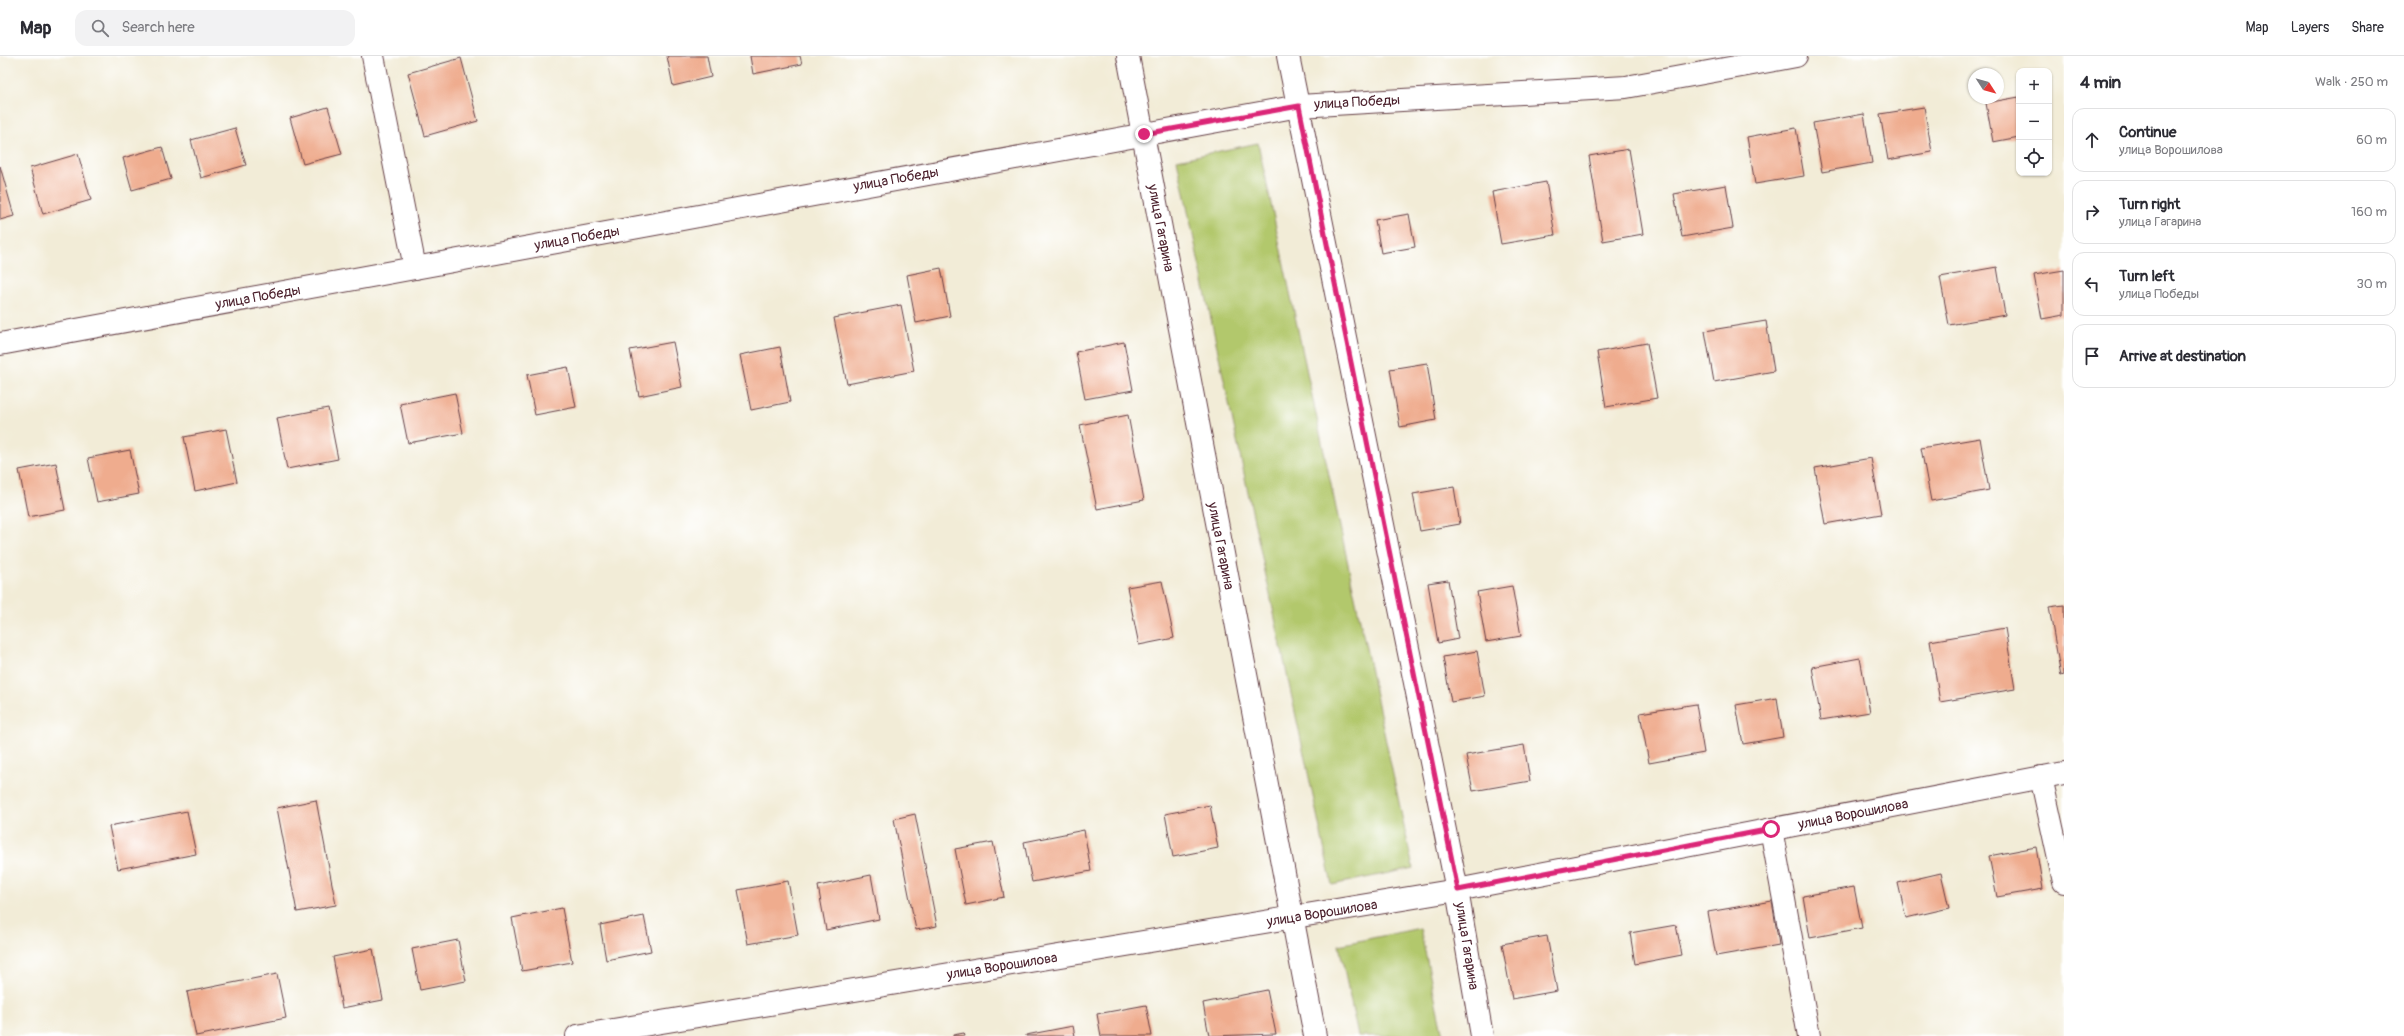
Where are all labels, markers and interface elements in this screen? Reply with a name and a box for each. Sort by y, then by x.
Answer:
search box [75,10,355,46]
text: Map [20,16,51,40]
icon: search [89,17,111,39]
text: Search here [121,18,195,37]
text: Map [2246,19,2269,36]
text: Layers [2291,19,2329,36]
text: Share [2351,19,2384,36]
north arrow [1968,68,2004,104]
map controls [2016,68,2052,176]
button: + [2016,68,2052,104]
text: 4 min [2080,72,2121,93]
text: Walk · 250 m [2315,74,2388,90]
street label: улица Победы [1313,91,1400,113]
button: − [2016,104,2052,140]
text: Continue [2119,123,2177,142]
route end [1135,125,1153,143]
icon: ahead [2081,129,2103,151]
text: 60 m [2356,132,2387,148]
button: locate [2016,140,2052,176]
text: улица Ворошилова [2119,142,2223,158]
street label: улица Победы [851,163,940,195]
street label: улица Гагарина [1144,182,1178,273]
text: Turn right [2119,195,2180,214]
icon: right [2081,201,2103,223]
text: 160 m [2351,204,2387,220]
text: улица Гагарина [2119,214,2201,230]
street label: улица Победы [532,222,621,254]
text: Turn left [2119,267,2175,286]
icon: left [2081,273,2103,295]
text: 30 m [2357,276,2387,292]
street label: улица Победы [213,281,302,313]
text: улица Победы [2119,286,2199,302]
icon: arrive [2081,345,2103,367]
text: Arrive at destination [2119,347,2246,366]
street label: улица Гагарина [1204,500,1238,591]
street label: улица Ворошилова [1795,795,1910,833]
route start [1762,820,1780,838]
street label: улица Ворошилова [1264,896,1379,930]
street label: улица Гагарина [1452,900,1482,991]
street label: улица Ворошилова [944,949,1059,983]

